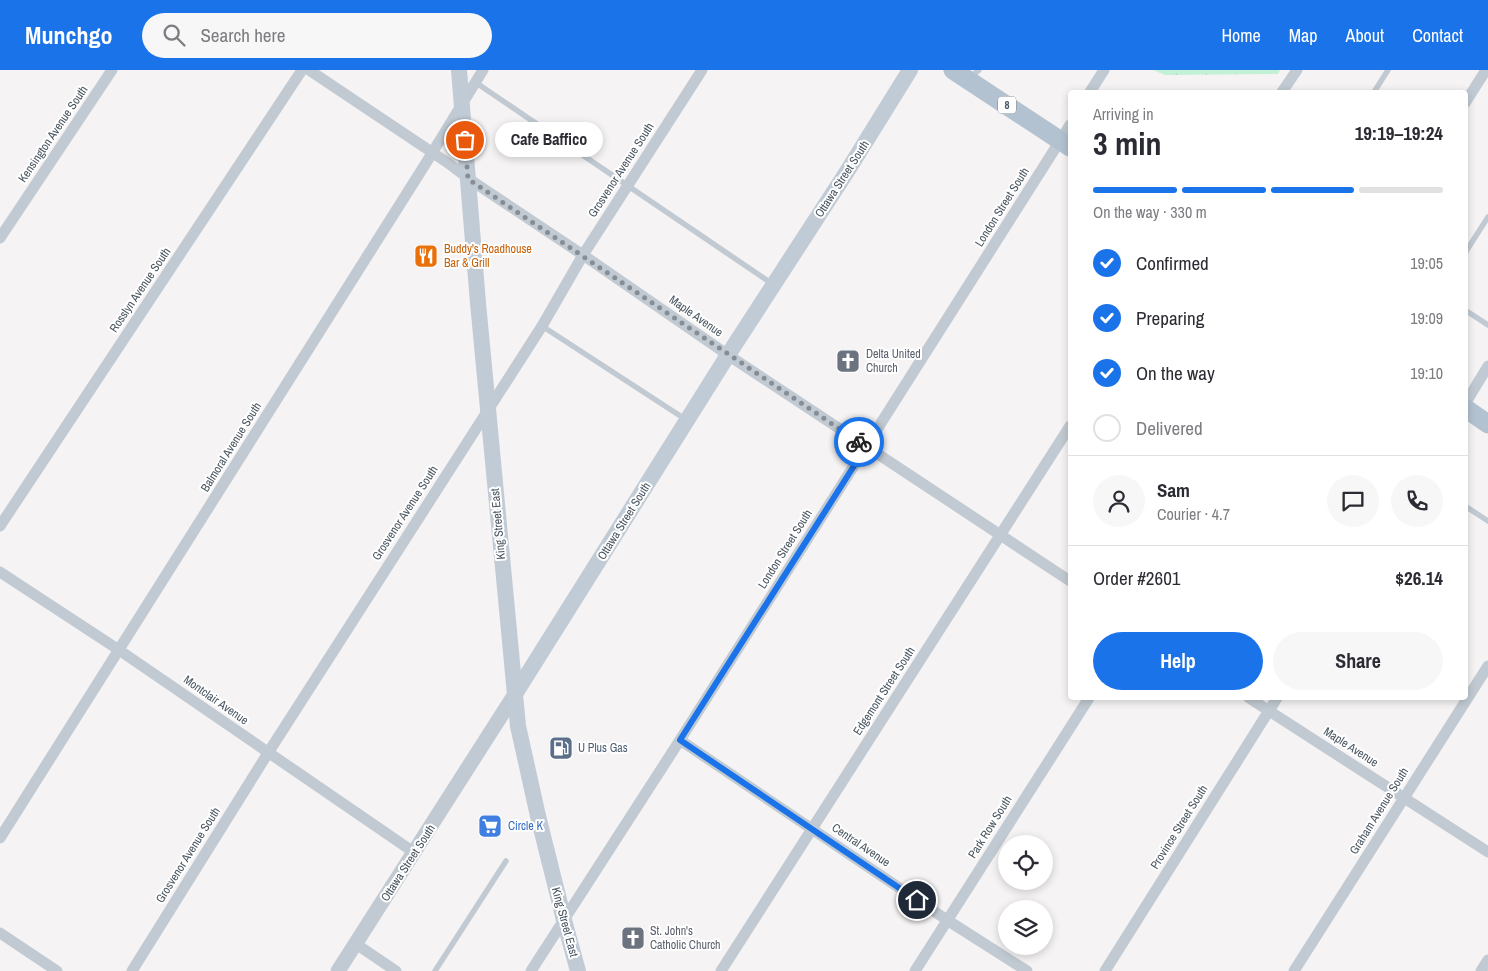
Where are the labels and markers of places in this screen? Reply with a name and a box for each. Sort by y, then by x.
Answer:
pin [444,119,486,161]
callout: Cafe Baffico [495,122,602,158]
place label: Buddy's Roadhouse Bar & Grill [444,241,532,271]
restaurant icon: Buddy's Roadhouse Bar & Grill [413,243,439,269]
place label: Delta United Church [866,346,921,376]
church icon: Delta United Church [835,348,861,374]
fuel station icon: U Plus Gas [548,735,574,761]
place label: U Plus Gas [578,740,628,756]
supermarket icon: Circle K [477,813,503,839]
place label: Circle K [508,818,543,834]
pin [896,879,938,921]
place label: St. John's Catholic Church [650,923,721,953]
church icon: St. John's Catholic Church [620,925,646,951]

